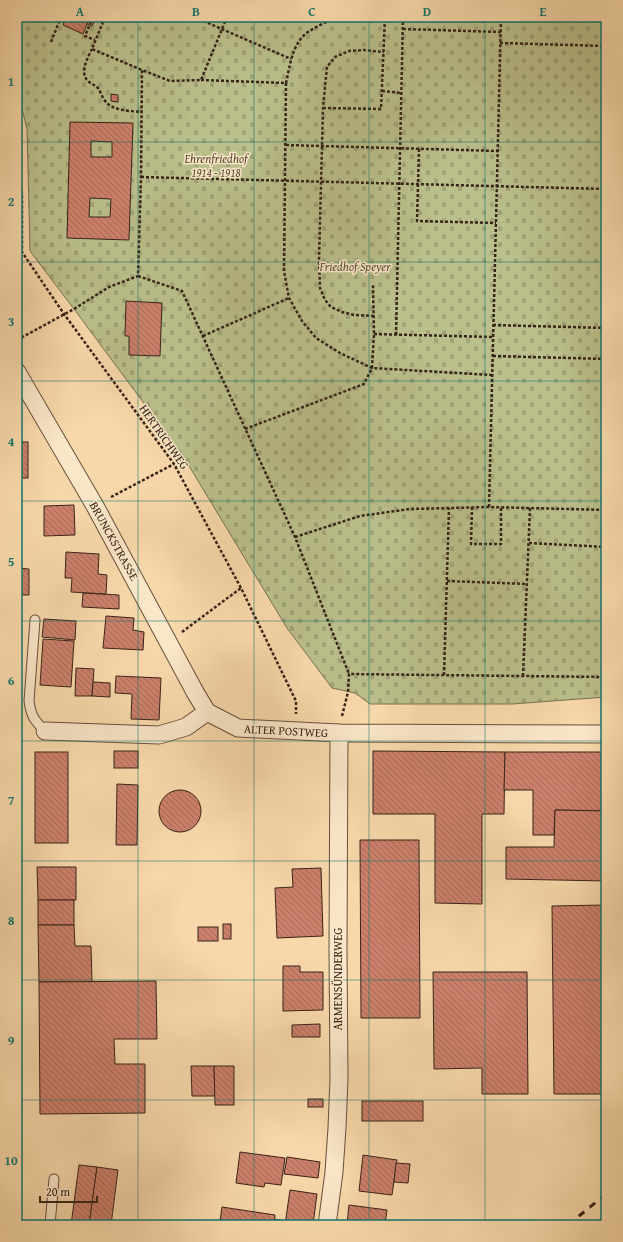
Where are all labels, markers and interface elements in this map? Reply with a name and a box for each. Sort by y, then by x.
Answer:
text: A [76,2,85,21]
text: B [192,2,200,21]
text: C [308,2,316,21]
text: D [423,2,431,21]
text: E [540,2,547,21]
text: 1 [8,72,14,91]
park label: Ehrenfriedhof 1914 - 1918 [183,150,250,181]
text: 2 [8,192,15,211]
park label: Friedhof Speyer [318,258,391,275]
text: 3 [8,312,14,331]
street label: HERTRICHWEG [136,401,193,473]
text: 4 [8,432,15,451]
street label: BRUNCKSTRASSE [86,498,143,583]
text: 5 [8,552,15,571]
text: 6 [8,671,15,690]
street label: ALTER POSTWEG [243,720,329,741]
text: 7 [8,791,15,810]
text: 8 [8,911,15,930]
street label: ARMENSÜNDERWEG [329,928,346,1030]
text: 9 [8,1031,15,1050]
text: 10 [4,1151,18,1170]
scale bar [40,1178,97,1204]
text: 20 m [46,1183,70,1200]

